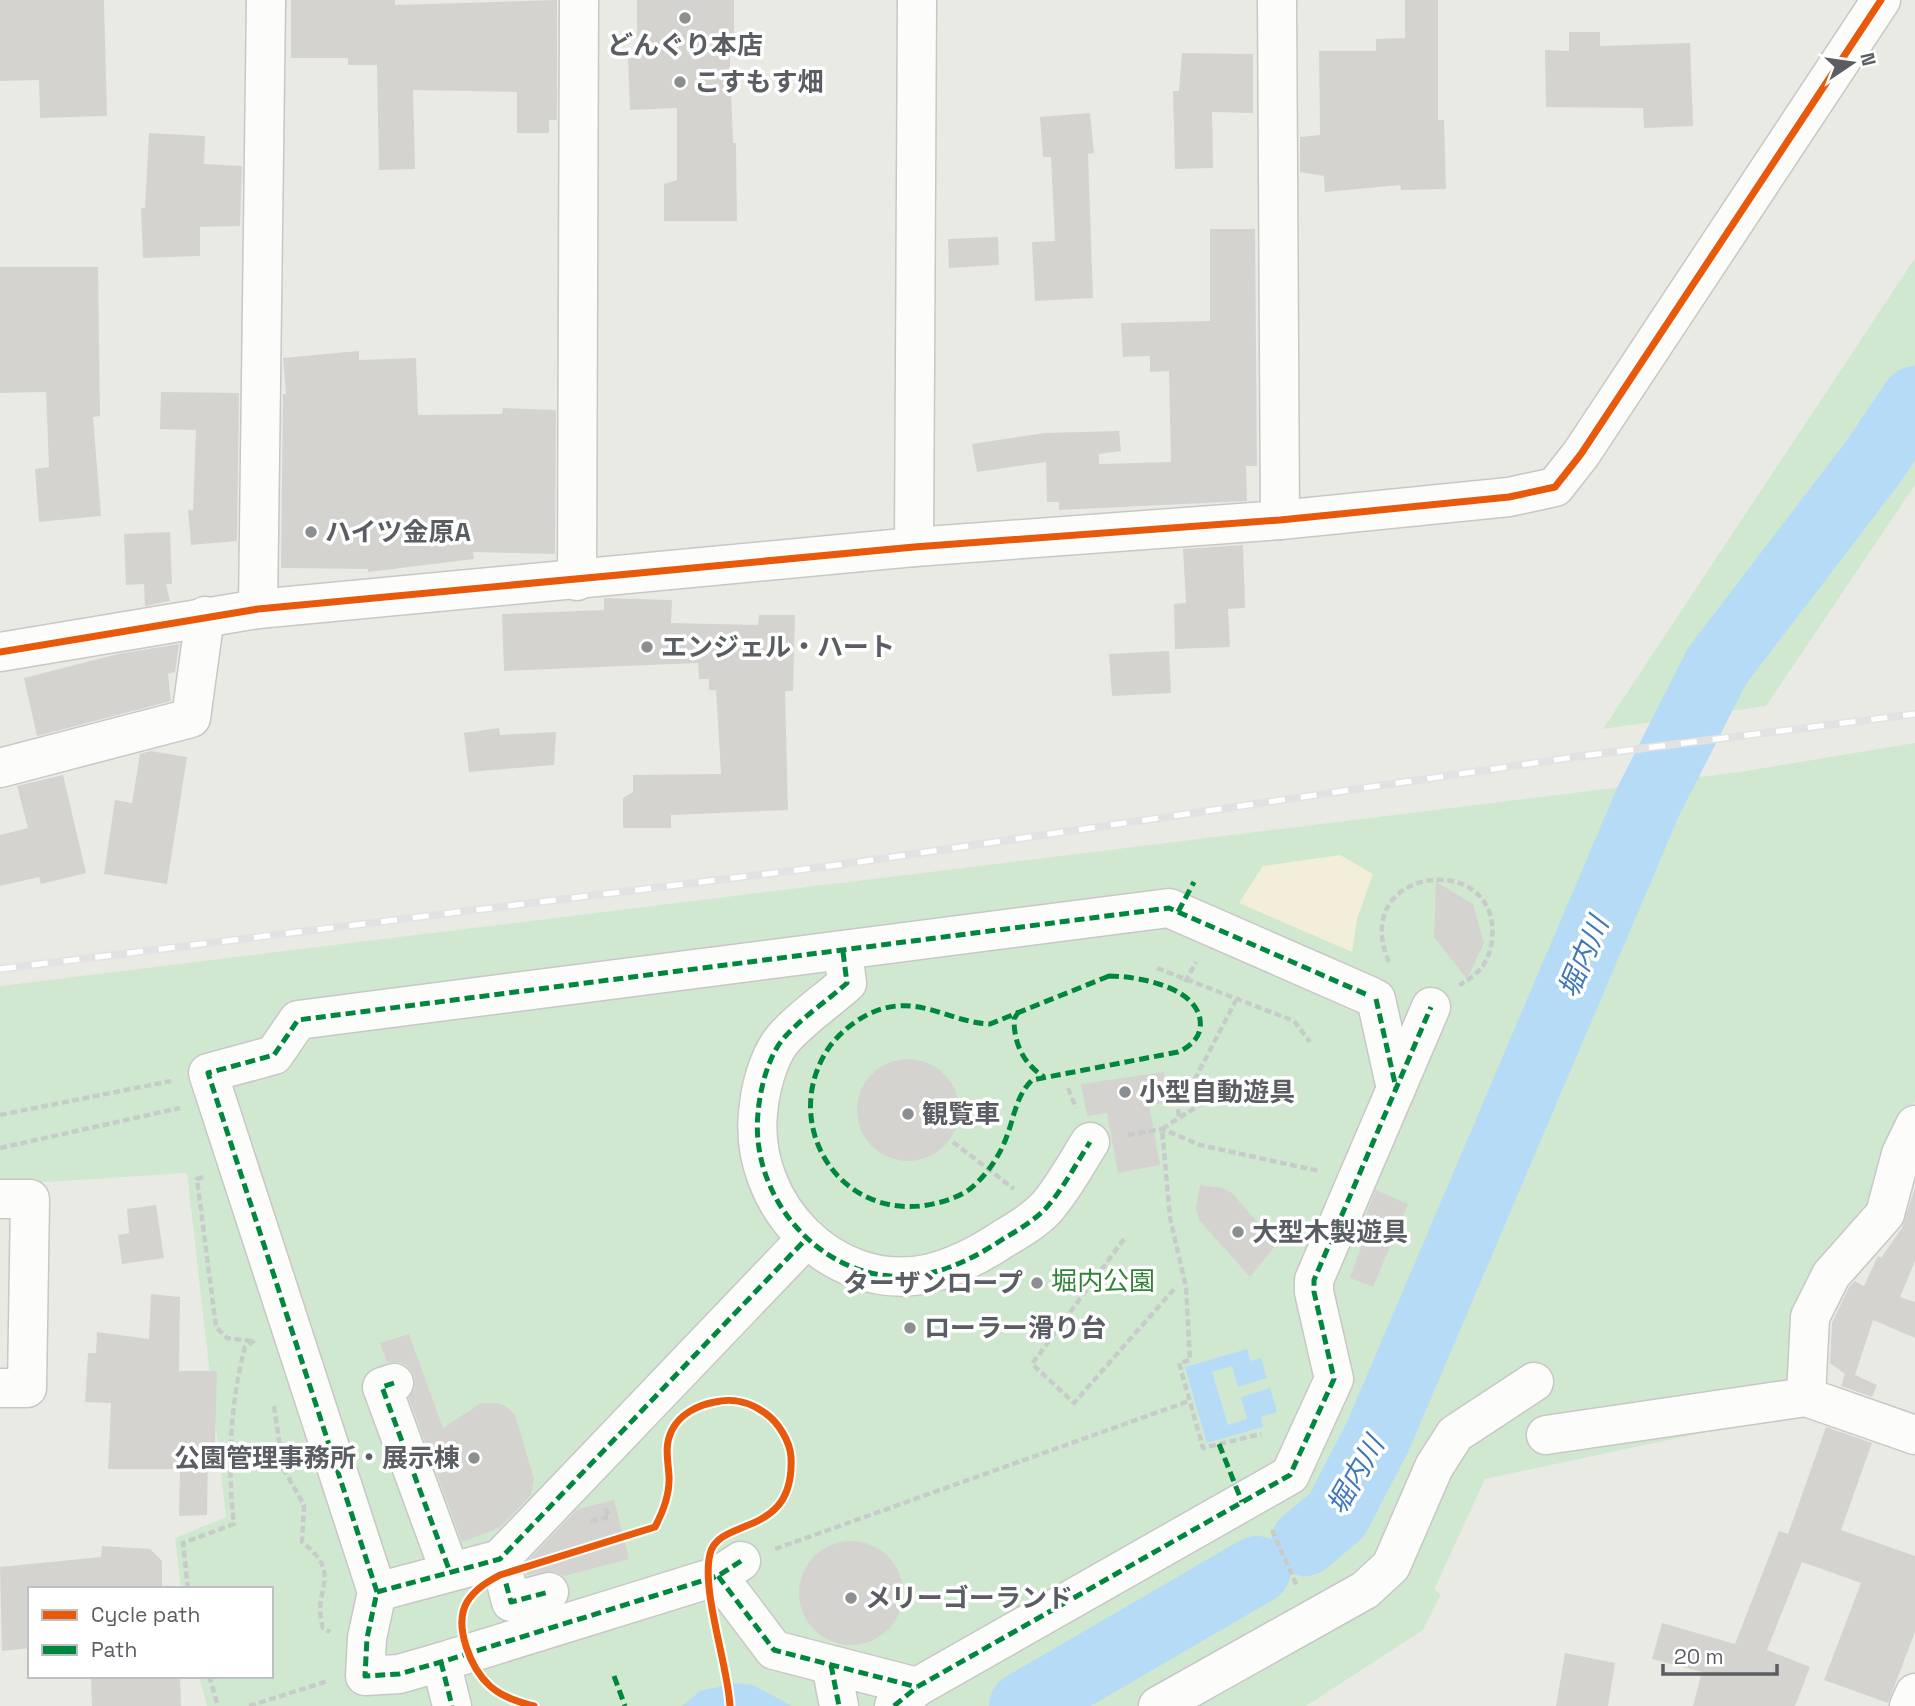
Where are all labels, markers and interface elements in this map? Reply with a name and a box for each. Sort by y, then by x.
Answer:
marker: どんぐり本店 [677,10,693,26]
place label: どんぐり本店 [607,28,763,62]
north arrow [1817,28,1887,98]
text: N [1854,50,1882,68]
place label: こすもす畑 [694,65,823,99]
marker: こすもす畑 [672,74,688,90]
place label: ハイツ金原A [325,515,471,549]
marker: ハイツ金原A [303,524,319,540]
place label: エンジェル・ハート [661,630,895,664]
marker: エンジェル・ハート [639,639,655,655]
water label: 堀内川 [1550,909,1617,1003]
place label: 小型自動遊具 [1139,1075,1295,1109]
marker: 小型自動遊具 [1117,1084,1133,1100]
place label: 観覧車 [922,1097,1000,1131]
marker: 観覧車 [900,1106,916,1122]
place label: 大型木製遊具 [1252,1215,1408,1249]
marker: 大型木製遊具 [1230,1224,1246,1240]
park label: 堀内公園 [1051,1264,1155,1298]
place label: ターザンロープ [843,1266,1023,1300]
marker: ターザンロープ [1029,1275,1045,1291]
place label: ローラー滑り台 [924,1311,1106,1345]
marker: ローラー滑り台 [902,1320,918,1336]
water label: 堀内川 [1318,1427,1393,1520]
place label: 公園管理事務所・展示棟 [174,1441,460,1475]
marker: 公園管理事務所・展示棟 [466,1450,482,1466]
place label: メリーゴーランド [865,1581,1073,1615]
legend [28,1587,273,1678]
marker: メリーゴーランド [843,1590,859,1606]
text: Cycle path [91,1601,200,1628]
scale bar [1663,1632,1777,1676]
text: Path [91,1636,137,1663]
text: 20 m [1674,1643,1724,1670]

